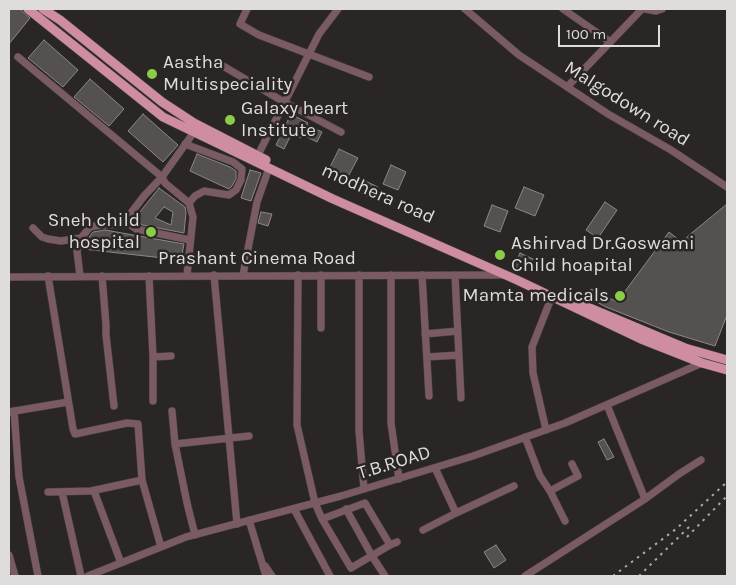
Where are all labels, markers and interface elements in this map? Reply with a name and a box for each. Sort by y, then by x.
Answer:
scale bar [561,15,664,47]
text: 100 m [566,25,606,43]
place label: Aastha Multispeciality [163,52,292,96]
street label: Malgodown road [560,56,694,152]
marker: Aastha Multispeciality [145,67,159,81]
place label: Galaxy heart Institute [241,98,348,142]
marker: Galaxy heart Institute [223,113,237,127]
street label: modhera road [318,159,438,229]
place label: Sneh child hospital [48,210,140,254]
marker: Sneh child hospital [144,225,158,239]
place label: Ashirvad Dr.Goswami Child hoapital [511,233,695,277]
street label: Prashant Cinema Road [158,248,356,270]
marker: Ashirvad Dr.Goswami Child hoapital [493,248,507,262]
place label: Mamta medicals [463,285,609,307]
marker: Mamta medicals [613,289,627,303]
street label: T.B.ROAD [355,441,433,485]

